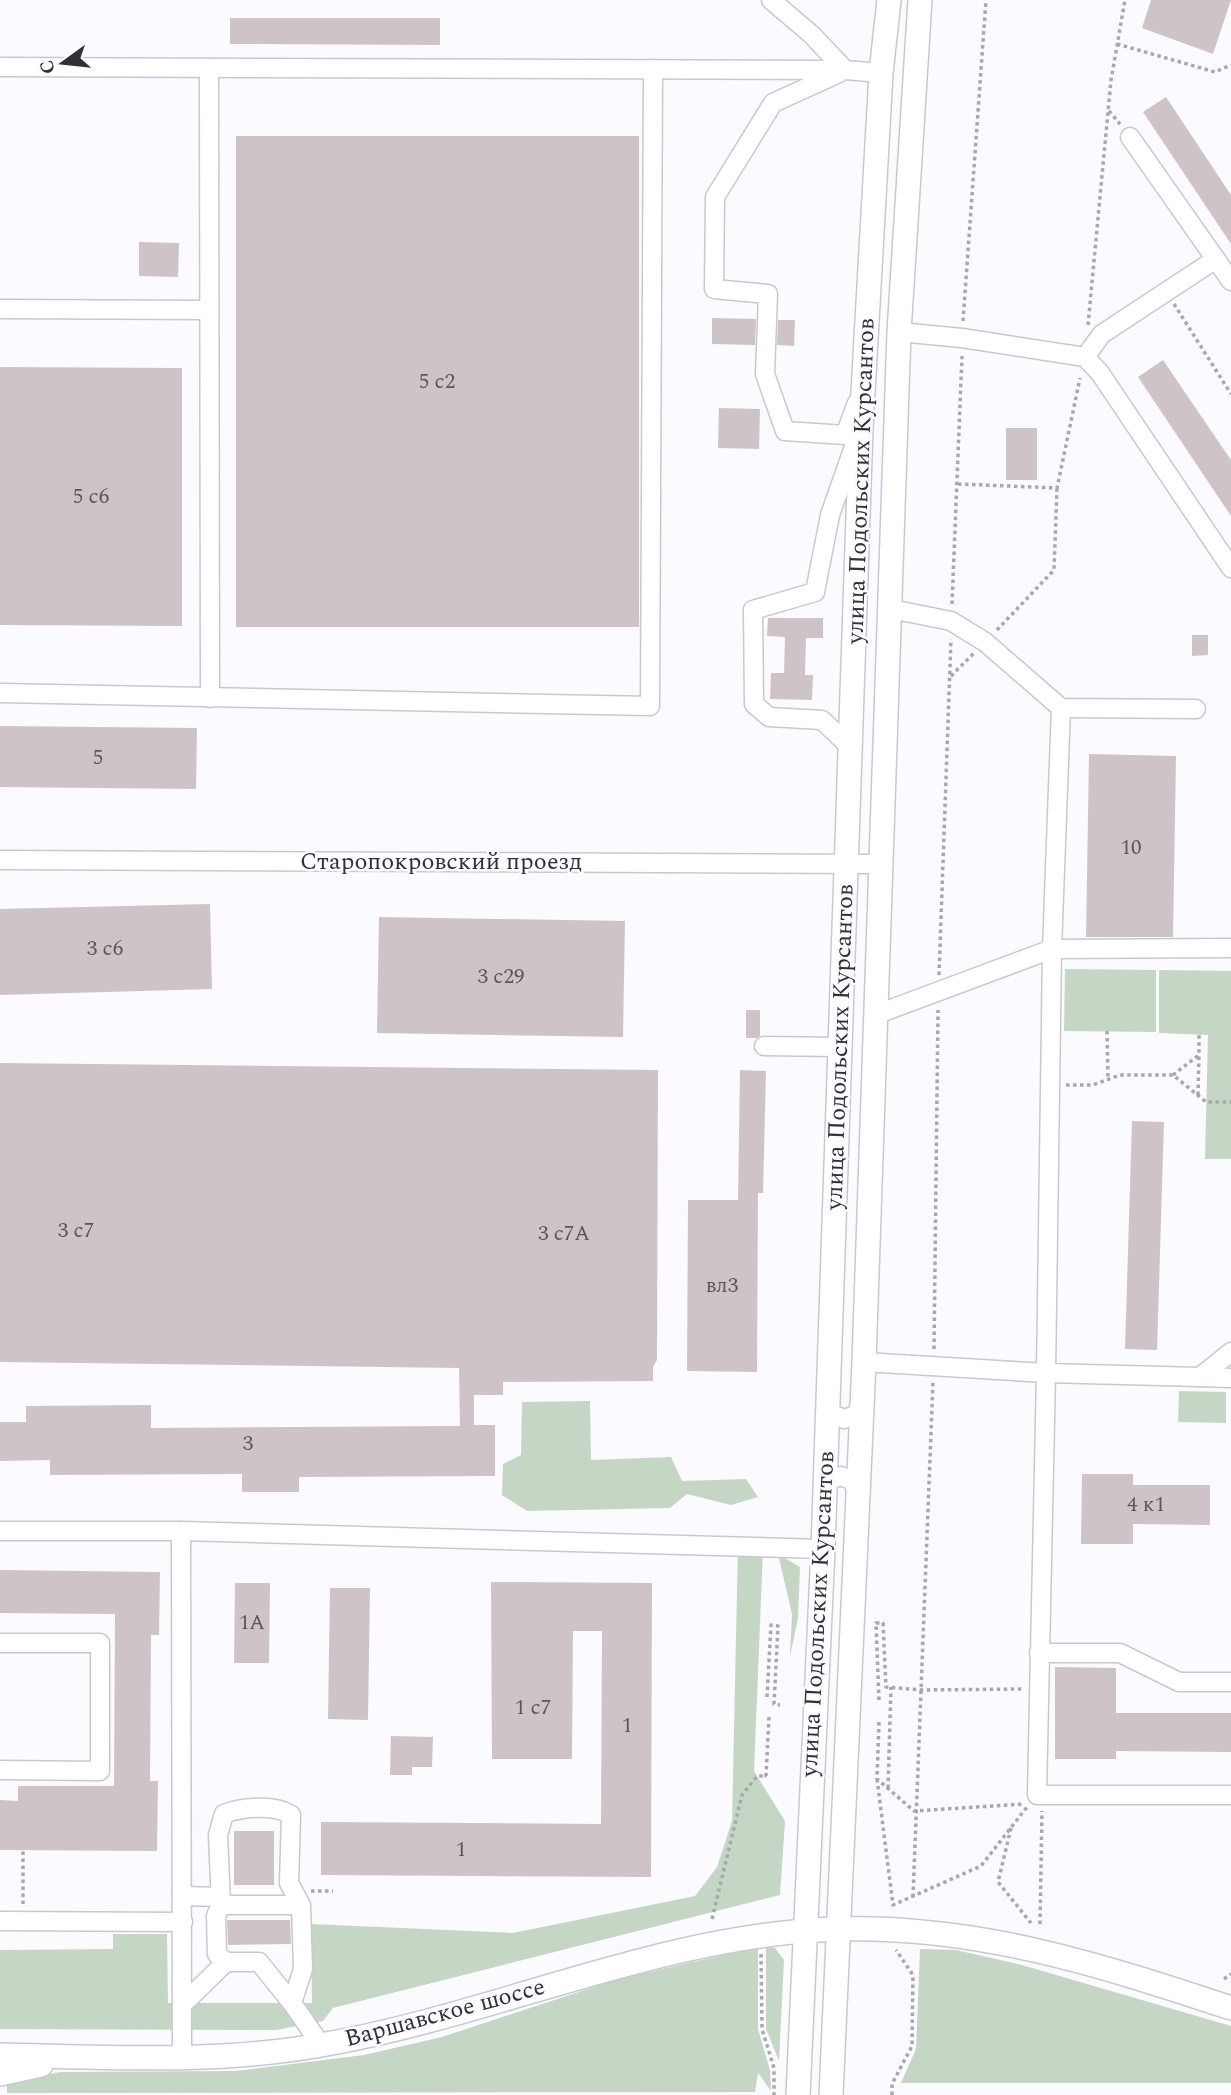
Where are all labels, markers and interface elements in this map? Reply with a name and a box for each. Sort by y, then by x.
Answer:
north arrow [28,28,98,98]
text: С [32,57,64,77]
street label: улица Подольских Курсантов [837,317,885,646]
house number: 5 с2 [419,366,455,398]
house number: 5 с6 [73,481,109,513]
house number: 5 [93,742,103,774]
house number: 10 [1121,832,1142,864]
street label: Старопокровский проезд [300,844,582,880]
street label: улица Подольских Курсантов [816,883,864,1212]
house number: 3 с6 [87,933,123,965]
house number: 3 с29 [478,961,524,993]
house number: 3 с7 [58,1215,94,1247]
house number: 3 с7А [538,1218,590,1250]
house number: вл3 [706,1270,739,1302]
house number: 3 [243,1428,254,1460]
street label: улица Подольских Курсантов [791,1450,845,1779]
house number: 4 к1 [1127,1489,1165,1521]
house number: 1A [239,1607,265,1639]
house number: 1 с7 [515,1692,551,1724]
house number: 1 [622,1710,632,1742]
house number: 1 [456,1834,466,1866]
street label: Варшавское шоссе [341,1969,549,2057]

